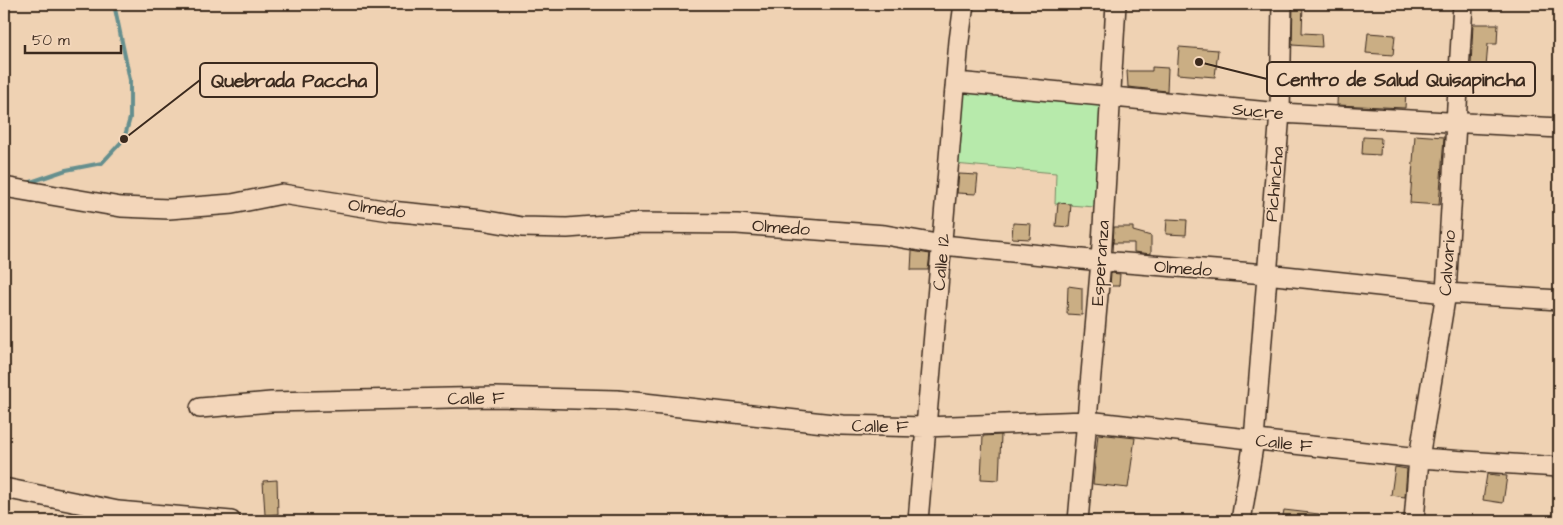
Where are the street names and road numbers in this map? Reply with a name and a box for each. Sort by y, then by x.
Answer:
street label: Sucre [1231,97,1285,126]
street label: Pichincha [1259,145,1290,223]
street label: Olmedo [346,192,407,225]
street label: Olmedo [751,213,811,242]
street label: Esperanza [1085,219,1116,307]
street label: Calvario [1433,229,1462,297]
street label: Calle 12 [927,232,956,292]
street label: Olmedo [1153,254,1213,283]
street label: Calle F [447,385,505,411]
street label: Calle F [851,414,909,440]
street label: Calle F [1254,428,1314,459]

